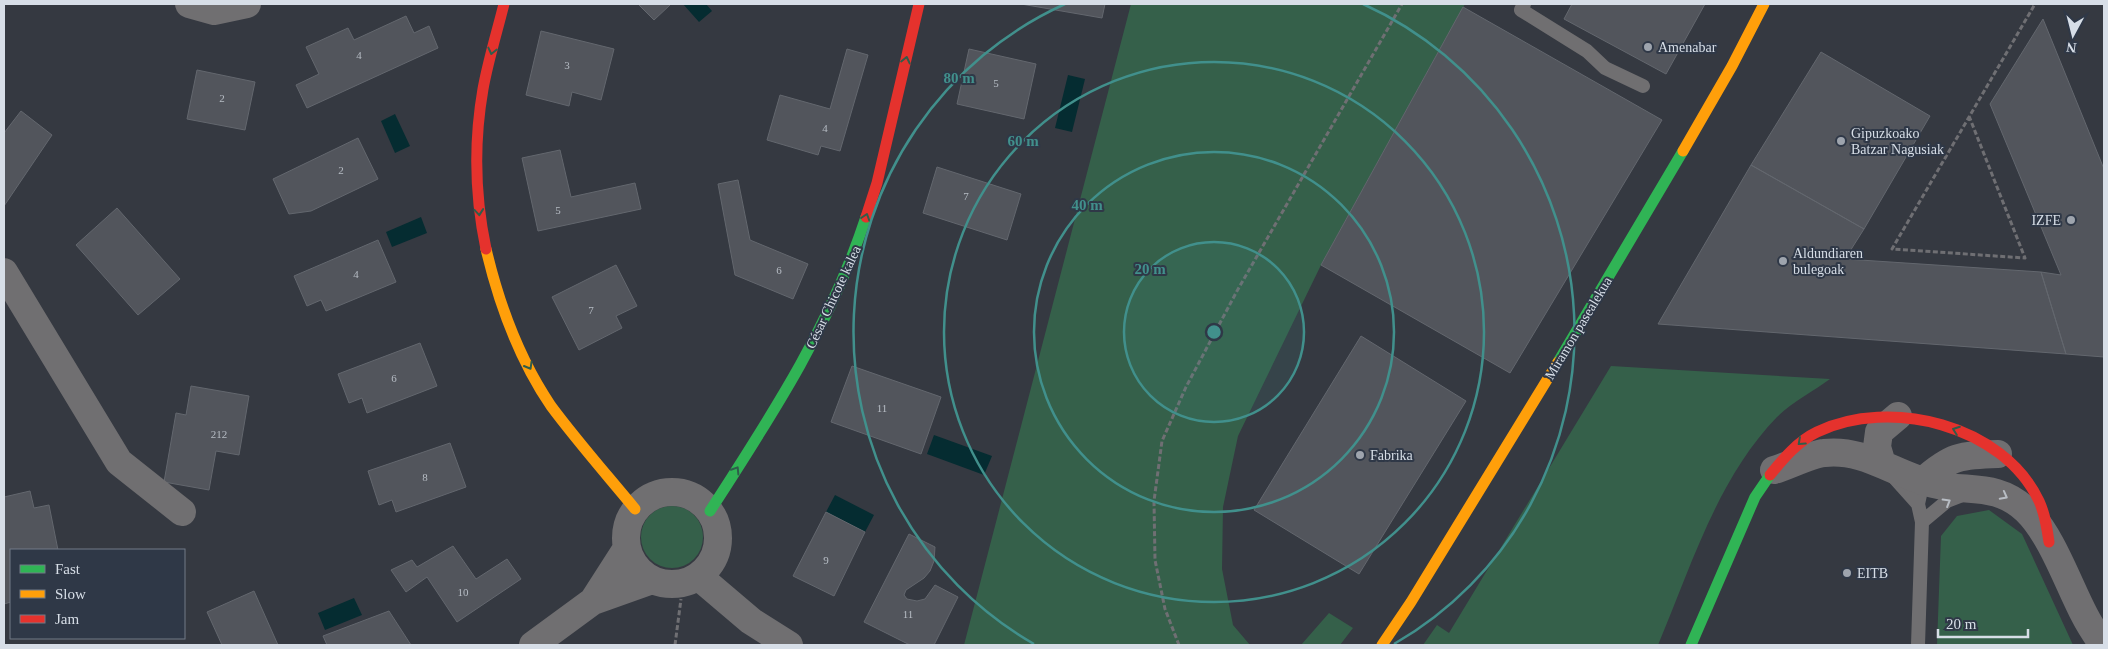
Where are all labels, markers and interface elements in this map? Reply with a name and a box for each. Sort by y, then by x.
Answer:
north arrow [2048,10,2098,60]
text: N [2066,39,2077,55]
place label: Amenabar [1658,40,1717,55]
marker: Amenabar [1642,41,1654,53]
one-way arrow [487,47,498,56]
house number: 4 [356,49,362,61]
one-way arrow [900,55,911,64]
house number: 3 [564,59,570,71]
text: 80 m [943,70,975,86]
house number: 5 [993,77,999,89]
house number: 2 [219,92,225,104]
house number: 4 [822,122,828,134]
place label: Gipuzkoako Batzar Nagusiak [1851,126,1944,157]
text: 60 m [1007,133,1039,149]
marker: Gipuzkoako Batzar Nagusiak [1835,135,1847,147]
house number: 2 [338,164,344,176]
house number: 7 [963,190,969,202]
text: 40 m [1071,197,1103,213]
house number: 5 [555,204,561,216]
one-way arrow [474,209,485,217]
place label: IZFE [2031,213,2061,228]
one-way arrow [860,214,870,222]
marker: IZFE [2065,214,2077,226]
street label: César Chicote kalea [803,243,864,351]
place label: Aldundiaren bulegoak [1793,246,1863,277]
marker: Aldundiaren bulegoak [1777,255,1789,267]
text: 20 m [1134,261,1166,277]
house number: 6 [776,264,782,276]
house number: 4 [353,268,359,280]
street label: Miramon pasealekua [1542,274,1615,382]
house number: 7 [588,304,594,316]
centre of rings [1205,323,1223,341]
one-way arrow [522,361,532,370]
house number: 6 [391,372,397,384]
house number: 11 [877,402,887,414]
one-way arrow [1952,426,1960,436]
house number: 212 [211,428,227,440]
one-way arrow [1798,436,1807,445]
place label: Fabrika [1370,448,1414,463]
marker: Fabrika [1354,449,1366,461]
one-way arrow [730,466,740,475]
house number: 8 [422,471,428,483]
one-way arrow [1999,490,2008,500]
one-way arrow [1942,499,1951,509]
legend [10,549,185,639]
house number: 9 [823,554,829,566]
text: Fast [55,561,81,577]
place label: EITB [1857,566,1888,581]
marker: EITB [1841,567,1853,579]
text: Slow [55,586,86,602]
house number: 10 [458,586,469,598]
scale bar [1938,606,2028,638]
house number: 11 [903,608,913,620]
text: Jam [55,611,79,627]
text: 20 m [1946,616,1977,632]

